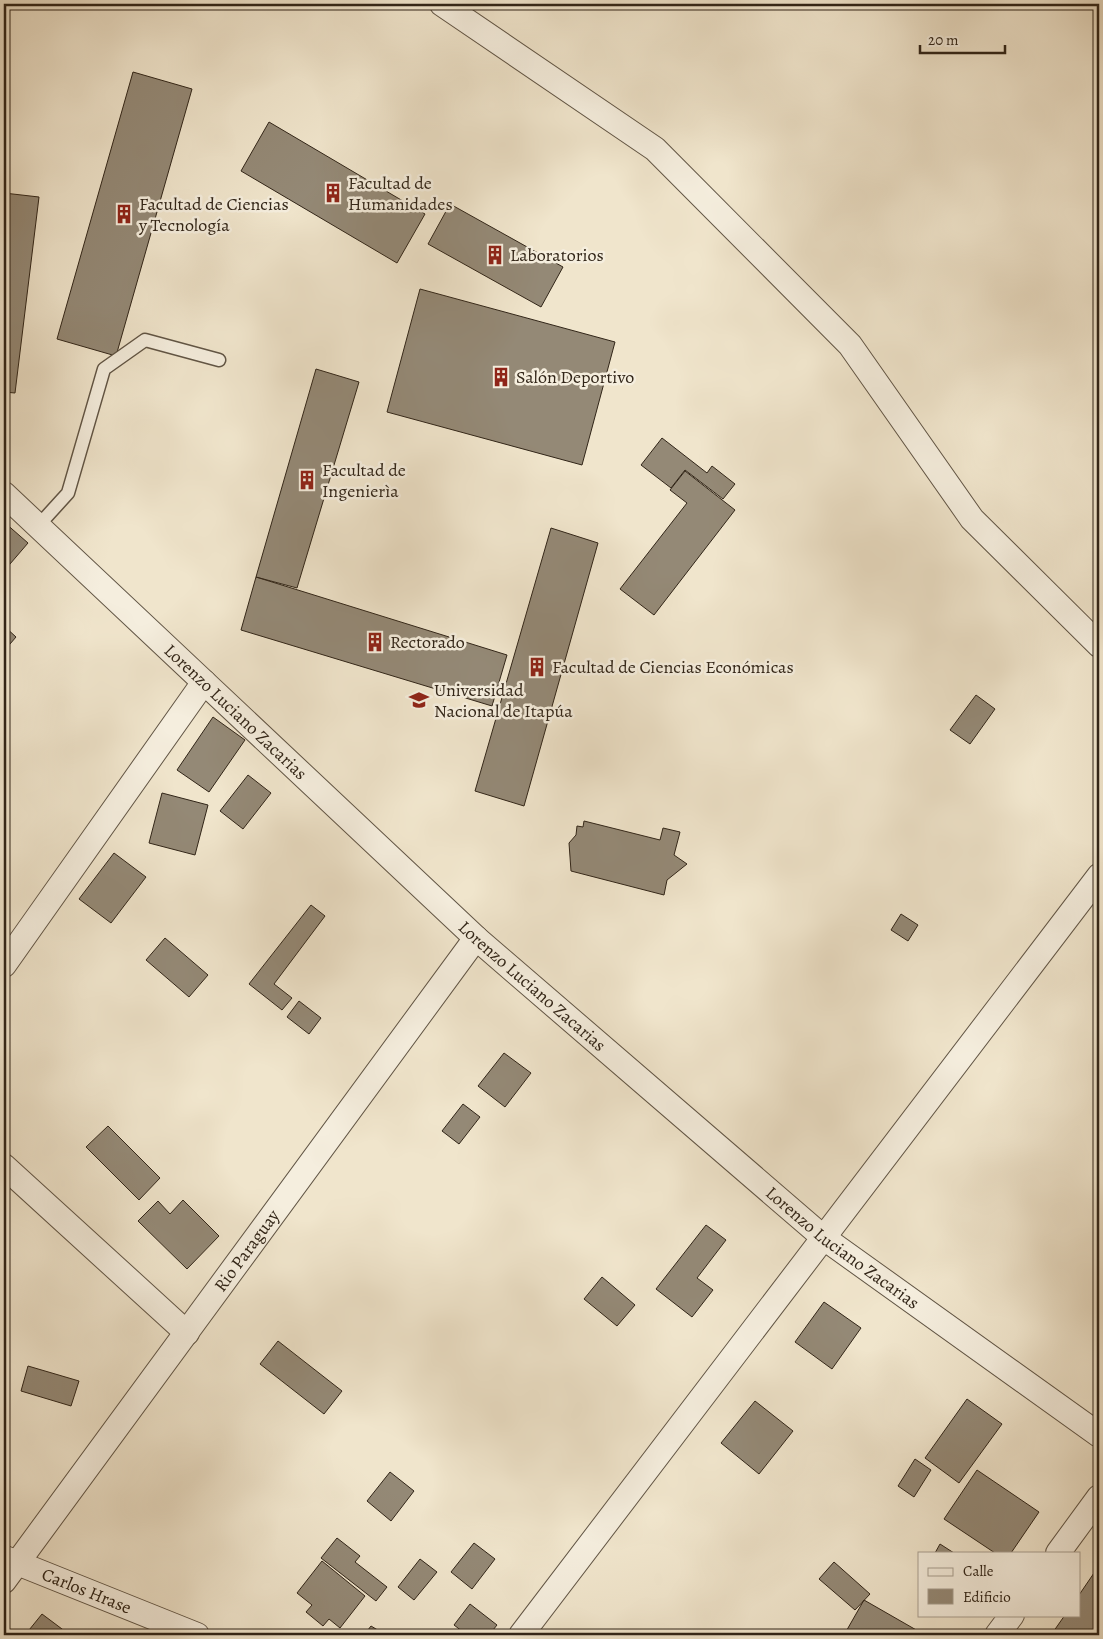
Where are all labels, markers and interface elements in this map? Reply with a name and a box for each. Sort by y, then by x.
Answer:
scale bar [920,22,1006,54]
text: 20 m [928,30,959,50]
place label: Facultad de Humanidades [348,171,453,216]
building icon: Facultad de Humanidades [322,182,344,204]
place label: Facultad de Ciencias y Tecnología [138,192,289,237]
building icon: Facultad de Ciencias y Tecnología [113,203,135,225]
place label: Laboratorios [510,243,604,267]
building icon: Laboratorios [484,244,506,266]
place label: Salón Deportivo [516,365,634,389]
building icon: Salón Deportivo [490,366,512,388]
place label: Facultad de Ingenierìa [322,458,406,503]
building icon: Facultad de Ingenierìa [296,469,318,491]
place label: Rectorado [390,630,465,654]
building icon: Rectorado [364,631,386,653]
street label: Lorenzo Luciano Zacarias [159,639,312,785]
place label: Facultad de Ciencias Económicas [552,655,794,679]
building icon: Facultad de Ciencias Económicas [526,656,548,678]
place label: Universidad Nacional de Itapúa [434,678,573,723]
school or university icon: Universidad Nacional de Itapúa [408,689,430,711]
street label: Lorenzo Luciano Zacarias [453,916,611,1057]
street label: Lorenzo Luciano Zacarias [760,1181,924,1314]
street label: Rio Paraguay [208,1204,285,1296]
legend [918,1552,1080,1616]
text: Calle [963,1561,994,1581]
street label: Carlos Hrase [38,1562,135,1620]
text: Edificio [963,1587,1011,1607]

